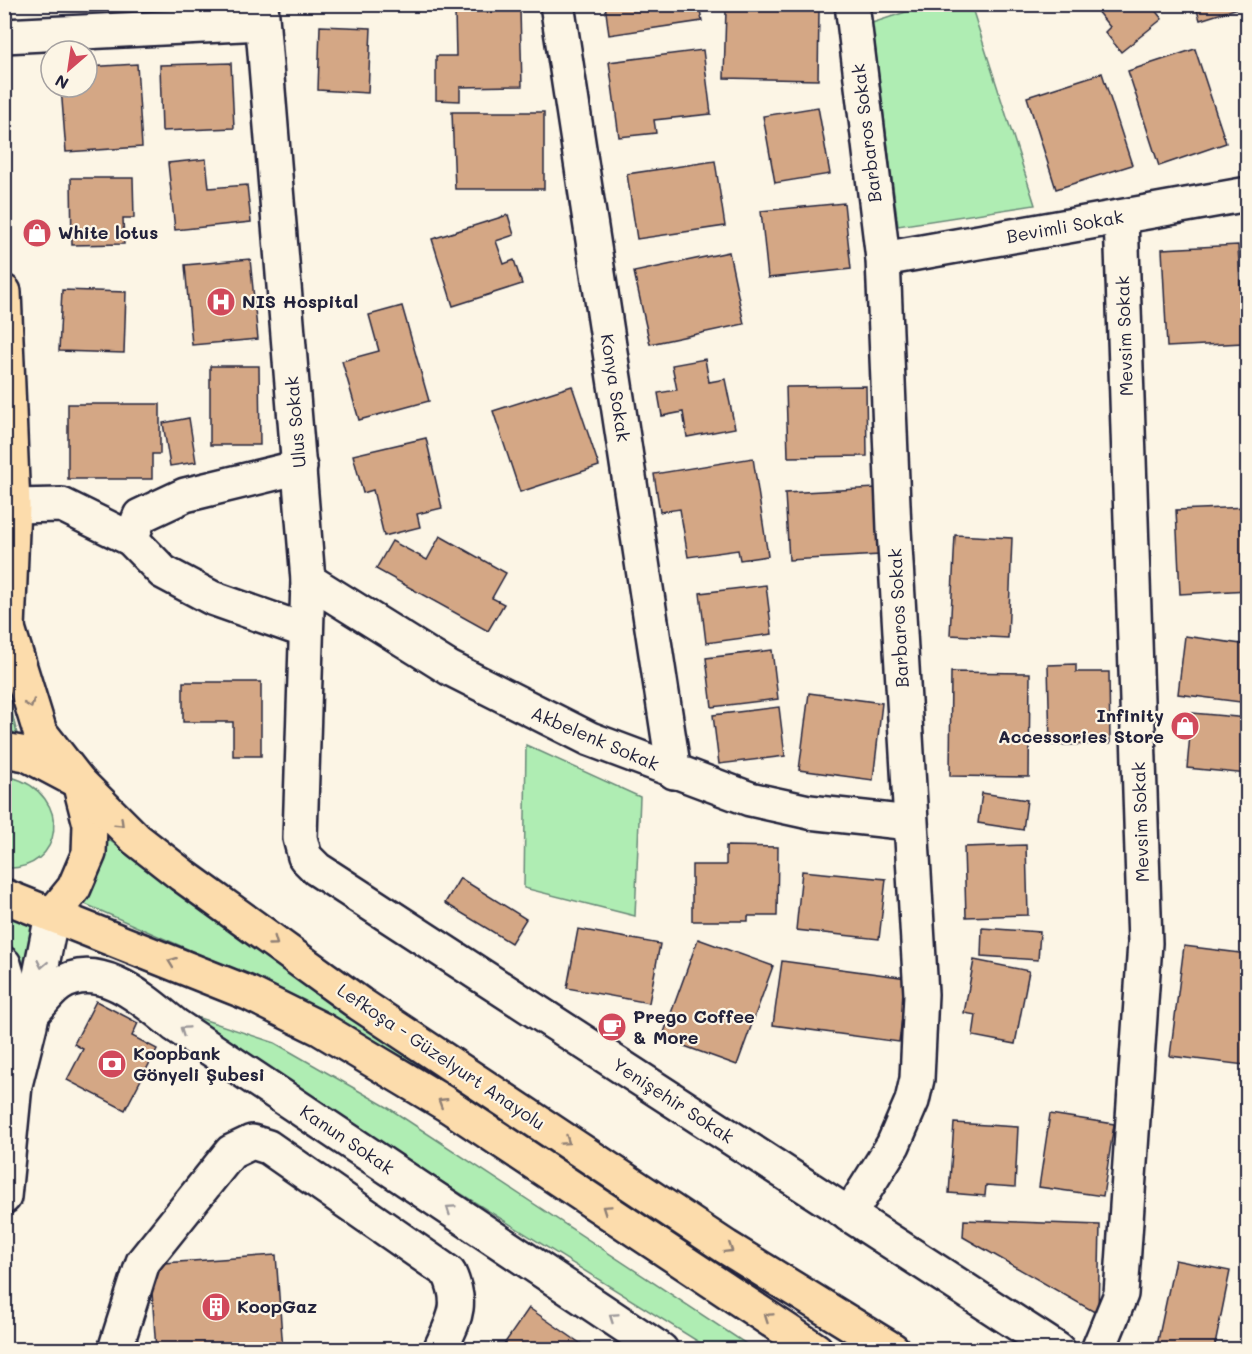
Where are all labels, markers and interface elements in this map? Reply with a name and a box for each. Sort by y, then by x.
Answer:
north arrow [39,39,99,99]
street label: Barbaros Sokak [846,62,886,204]
text: N [51,70,72,95]
street label: Bevimli Sokak [1004,204,1125,248]
shop icon: White lotus [21,217,53,249]
place label: White lotus [58,220,158,244]
street label: Mevsim Sokak [1110,275,1138,397]
hospital icon: NIS Hospital [205,286,237,318]
place label: NIS Hospital [242,289,358,313]
street label: Konya Sokak [596,332,636,444]
street label: Ulus Sokak [279,375,311,469]
street label: Barbaros Sokak [882,548,914,688]
one-way arrow [23,698,36,709]
street label: Akbelenk Sokak [528,700,663,776]
place label: Infinity Accessories Store [998,703,1164,748]
shop icon: Infinity Accessories Store [1169,710,1201,742]
street label: Mevsim Sokak [1126,761,1154,883]
one-way arrow [114,816,124,827]
one-way arrow [268,935,279,946]
one-way arrow [167,957,178,969]
one-way arrow [36,958,49,968]
street label: Lefkoşa - Güzelyurt Anayolu [333,977,550,1135]
place label: Prego Coffee & More [633,1004,755,1049]
cafe icon: Prego Coffee & More [596,1011,628,1043]
one-way arrow [179,1027,190,1038]
place label: Koopbank Gönyeli Şubesi [133,1041,265,1086]
bank icon: Koopbank Gönyeli Şubesi [96,1048,128,1080]
street label: Yenişehir Sokak [608,1052,739,1148]
one-way arrow [438,1098,448,1110]
street label: Kanun Sokak [296,1099,399,1180]
one-way arrow [559,1134,570,1145]
one-way arrow [446,1205,457,1216]
one-way arrow [601,1205,612,1216]
one-way arrow [723,1241,733,1253]
building icon: KoopGaz [200,1291,232,1323]
place label: KoopGaz [237,1294,317,1318]
one-way arrow [608,1313,619,1324]
one-way arrow [764,1313,775,1324]

